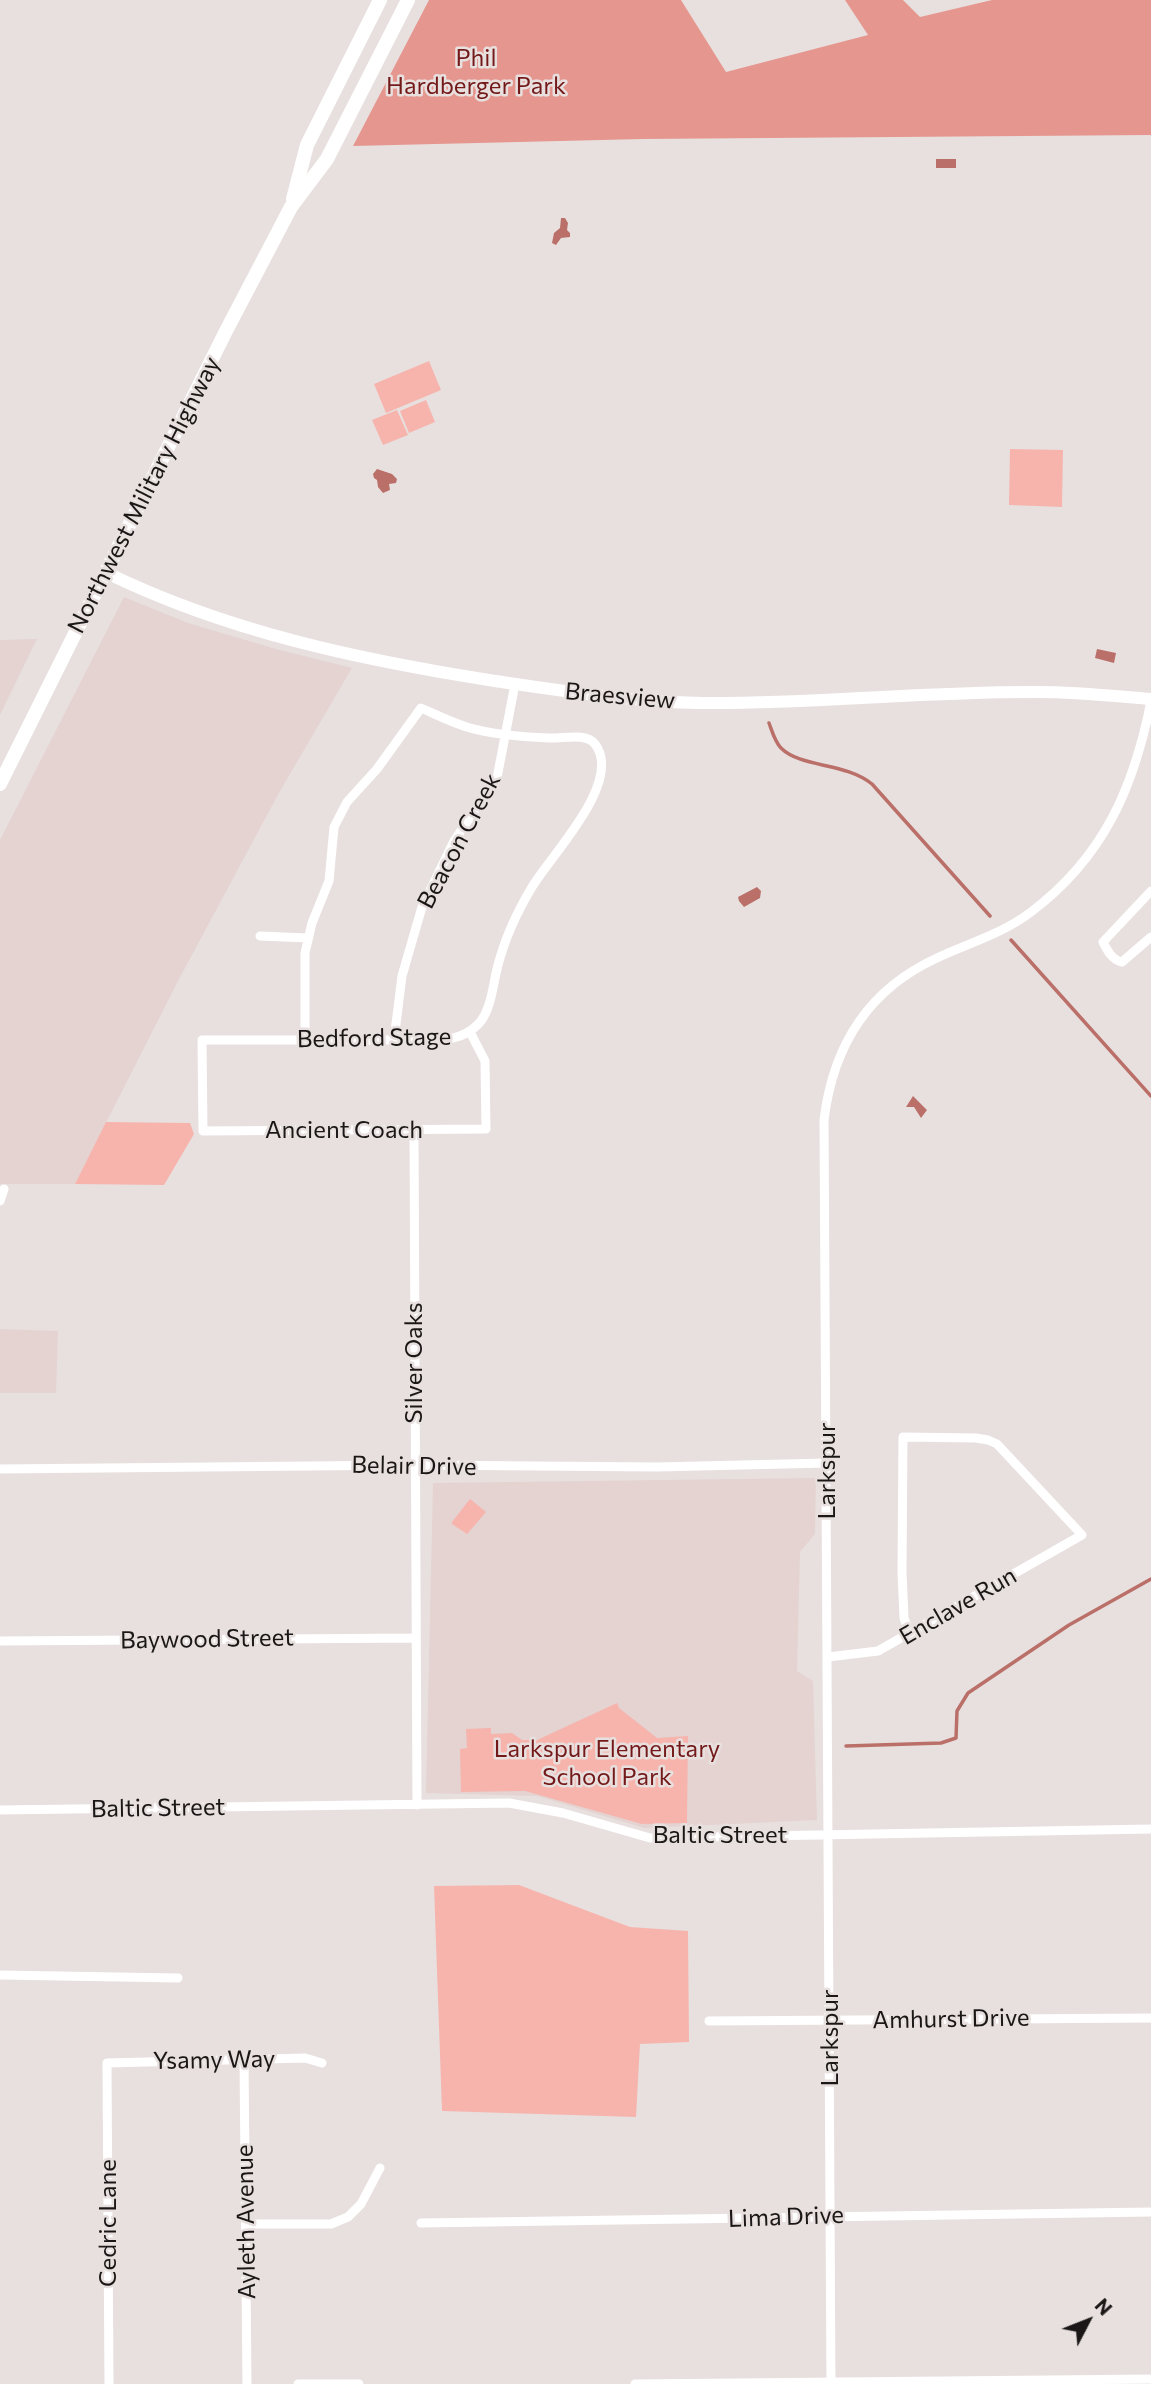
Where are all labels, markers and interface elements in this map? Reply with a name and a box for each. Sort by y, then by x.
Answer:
park label: Phil Hardberger Park [386,44,566,100]
street label: Northwest Military Highway [62,352,226,638]
street label: Braesview [564,677,676,715]
street label: Beacon Creek [411,768,507,914]
street label: Bedford Stage [296,1022,452,1054]
street label: Ancient Coach [265,1116,423,1144]
street label: Silver Oaks [400,1302,428,1424]
street label: Larkspur [813,1423,841,1519]
street label: Belair Drive [351,1451,477,1481]
street label: Enclave Run [894,1561,1022,1651]
street label: Baywood Street [120,1623,294,1655]
park label: Larkspur Elementary School Park [494,1735,720,1791]
street label: Baltic Street [91,1792,225,1824]
street label: Baltic Street [653,1821,787,1849]
street label: Larkspur [816,1990,844,2086]
street label: Amhurst Drive [872,2003,1030,2035]
street label: Ysamy Way [153,2045,275,2075]
street label: Ayleth Avenue [230,2144,262,2300]
street label: Cedric Lane [94,2159,122,2287]
street label: Lima Drive [728,2201,844,2233]
north arrow [1053,2286,1123,2356]
text: N [1091,2294,1117,2320]

